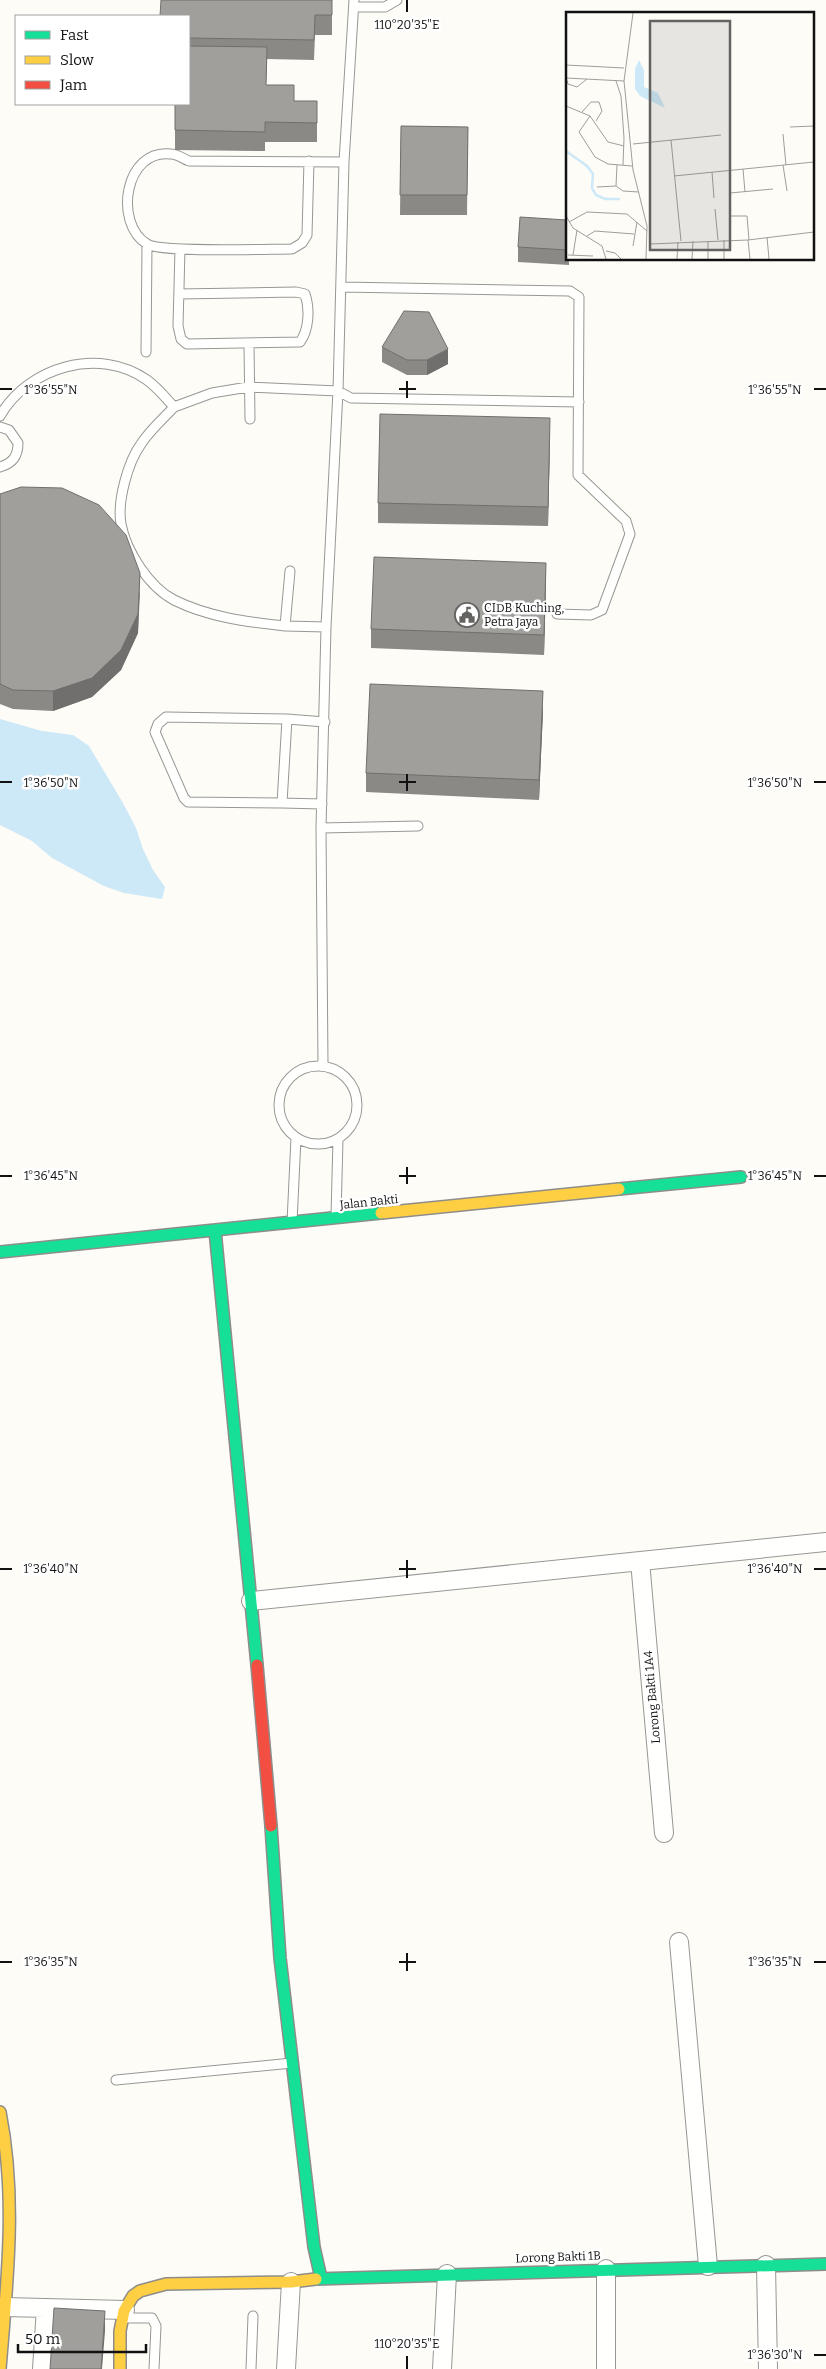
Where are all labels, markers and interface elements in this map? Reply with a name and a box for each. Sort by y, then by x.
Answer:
inset map [566,12,814,260]
legend [15,15,190,105]
text: 110°20'35"E [375,18,439,32]
text: Fast [60,26,89,44]
text: Slow [60,51,95,69]
text: Jam [59,76,88,94]
text: 1°36'55"N [24,383,78,397]
text: 1°36'55"N [748,383,802,397]
place label: CIDB Kuching, Petra Jaya [484,601,565,629]
public building icon: CIDB Kuching, Petra Jaya [454,602,480,628]
text: 1°36'50"N [24,776,79,790]
text: 1°36'50"N [748,776,803,790]
text: 1°36'45"N [24,1169,78,1183]
text: 1°36'45"N [748,1169,802,1183]
street label: Jalan Bakti [338,1192,399,1212]
text: 1°36'40"N [23,1562,79,1576]
text: 1°36'40"N [747,1562,803,1576]
street label: Lorong Bakti 1A4 [641,1650,663,1744]
text: 1°36'35"N [24,1955,78,1969]
text: 1°36'35"N [748,1955,802,1969]
street label: Lorong Bakti 1B [515,2249,601,2265]
scale bar [18,2322,145,2354]
text: 50 m [25,2330,61,2348]
text: 110°20'35"E [375,2337,439,2351]
text: 1°36'30"N [748,2348,803,2362]

